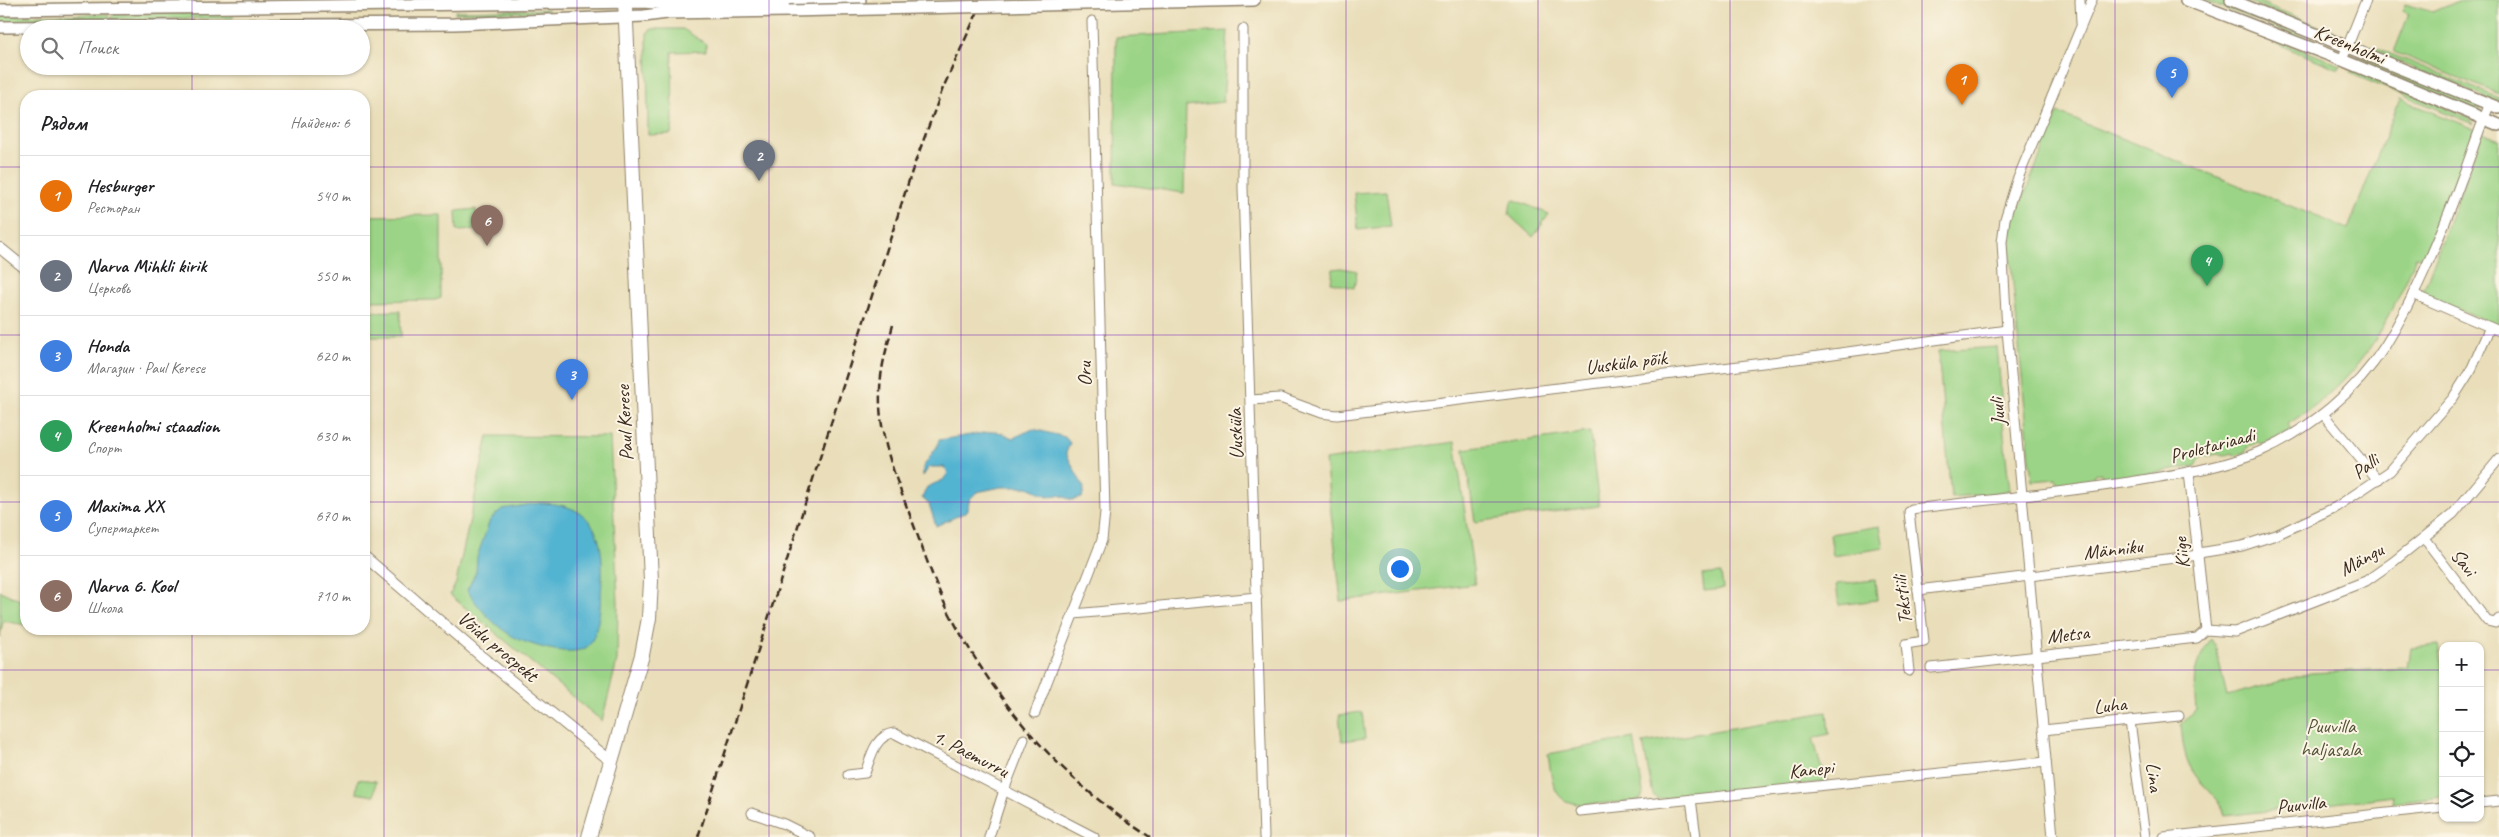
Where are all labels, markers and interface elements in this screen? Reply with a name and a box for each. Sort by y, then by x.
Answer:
street label: Kreenholmi [2311,19,2391,71]
search box [20,20,370,75]
icon: search [38,34,66,62]
text: Поиск [78,36,118,60]
pin: 5 [2156,57,2188,98]
pin: 1 [1946,64,1978,105]
text: Рядом [40,110,87,136]
text: Найдено: 6 [290,113,350,133]
pin: 2 [743,140,775,181]
text: Hesburger [87,174,153,198]
text: 1 [52,186,60,206]
text: 540 m [316,186,350,206]
text: Ресторан [87,198,140,218]
pin: 6 [471,205,503,246]
pin: 4 [2191,245,2223,286]
text: Narva Mihkli kirik [87,254,206,278]
text: 2 [52,266,60,286]
text: 550 m [316,266,350,286]
text: Церковь [87,278,130,298]
text: Honda [87,334,129,358]
street label: Uusküla põik [1584,345,1670,380]
text: 3 [52,346,60,366]
text: 620 m [316,346,350,366]
text: Магазин · Paul Kerese [87,358,205,378]
pin: 3 [556,359,588,400]
street label: Oru [1072,360,1097,386]
street label: Paul Kerese [610,383,639,461]
street label: Juuli [1984,395,2011,428]
street label: Uusküla [1222,407,1249,460]
text: Kreenholmi staadion [87,414,220,438]
street label: Proletariaadi [2167,422,2260,469]
text: 4 [52,426,60,446]
text: 630 m [316,426,350,446]
text: Спорт [87,438,122,458]
street label: Palli [2347,447,2386,485]
text: Maxima XX [87,494,164,518]
text: 5 [53,506,59,526]
text: 670 m [316,506,350,526]
text: Супермаркет [87,518,158,538]
street label: Männiku [2082,533,2146,566]
street label: Kiige [2167,535,2196,570]
street label: Mängu [2335,536,2389,582]
street label: Savi [2445,544,2483,583]
your location [1387,556,1413,582]
street label: Tekstiili [1887,572,1918,626]
text: Narva 6. Kool [87,574,176,598]
text: 6 [52,586,60,606]
text: 710 m [316,586,350,606]
text: Школа [87,598,122,618]
street label: Võidu prospekt [452,606,545,689]
street label: Metsa [2046,620,2092,649]
map controls [2439,642,2484,822]
button: + [2439,642,2484,687]
button: − [2439,687,2484,732]
street label: Luha [2093,691,2129,720]
park label: Puuvilla haljasala [2301,714,2363,762]
street label: 1. Paemurru [929,724,1014,784]
button: locate [2439,732,2484,777]
street label: Kanepi [1788,754,1837,784]
street label: Lina [2140,761,2169,795]
button: layers [2439,777,2484,822]
street label: Puuvilla [2275,789,2328,820]

